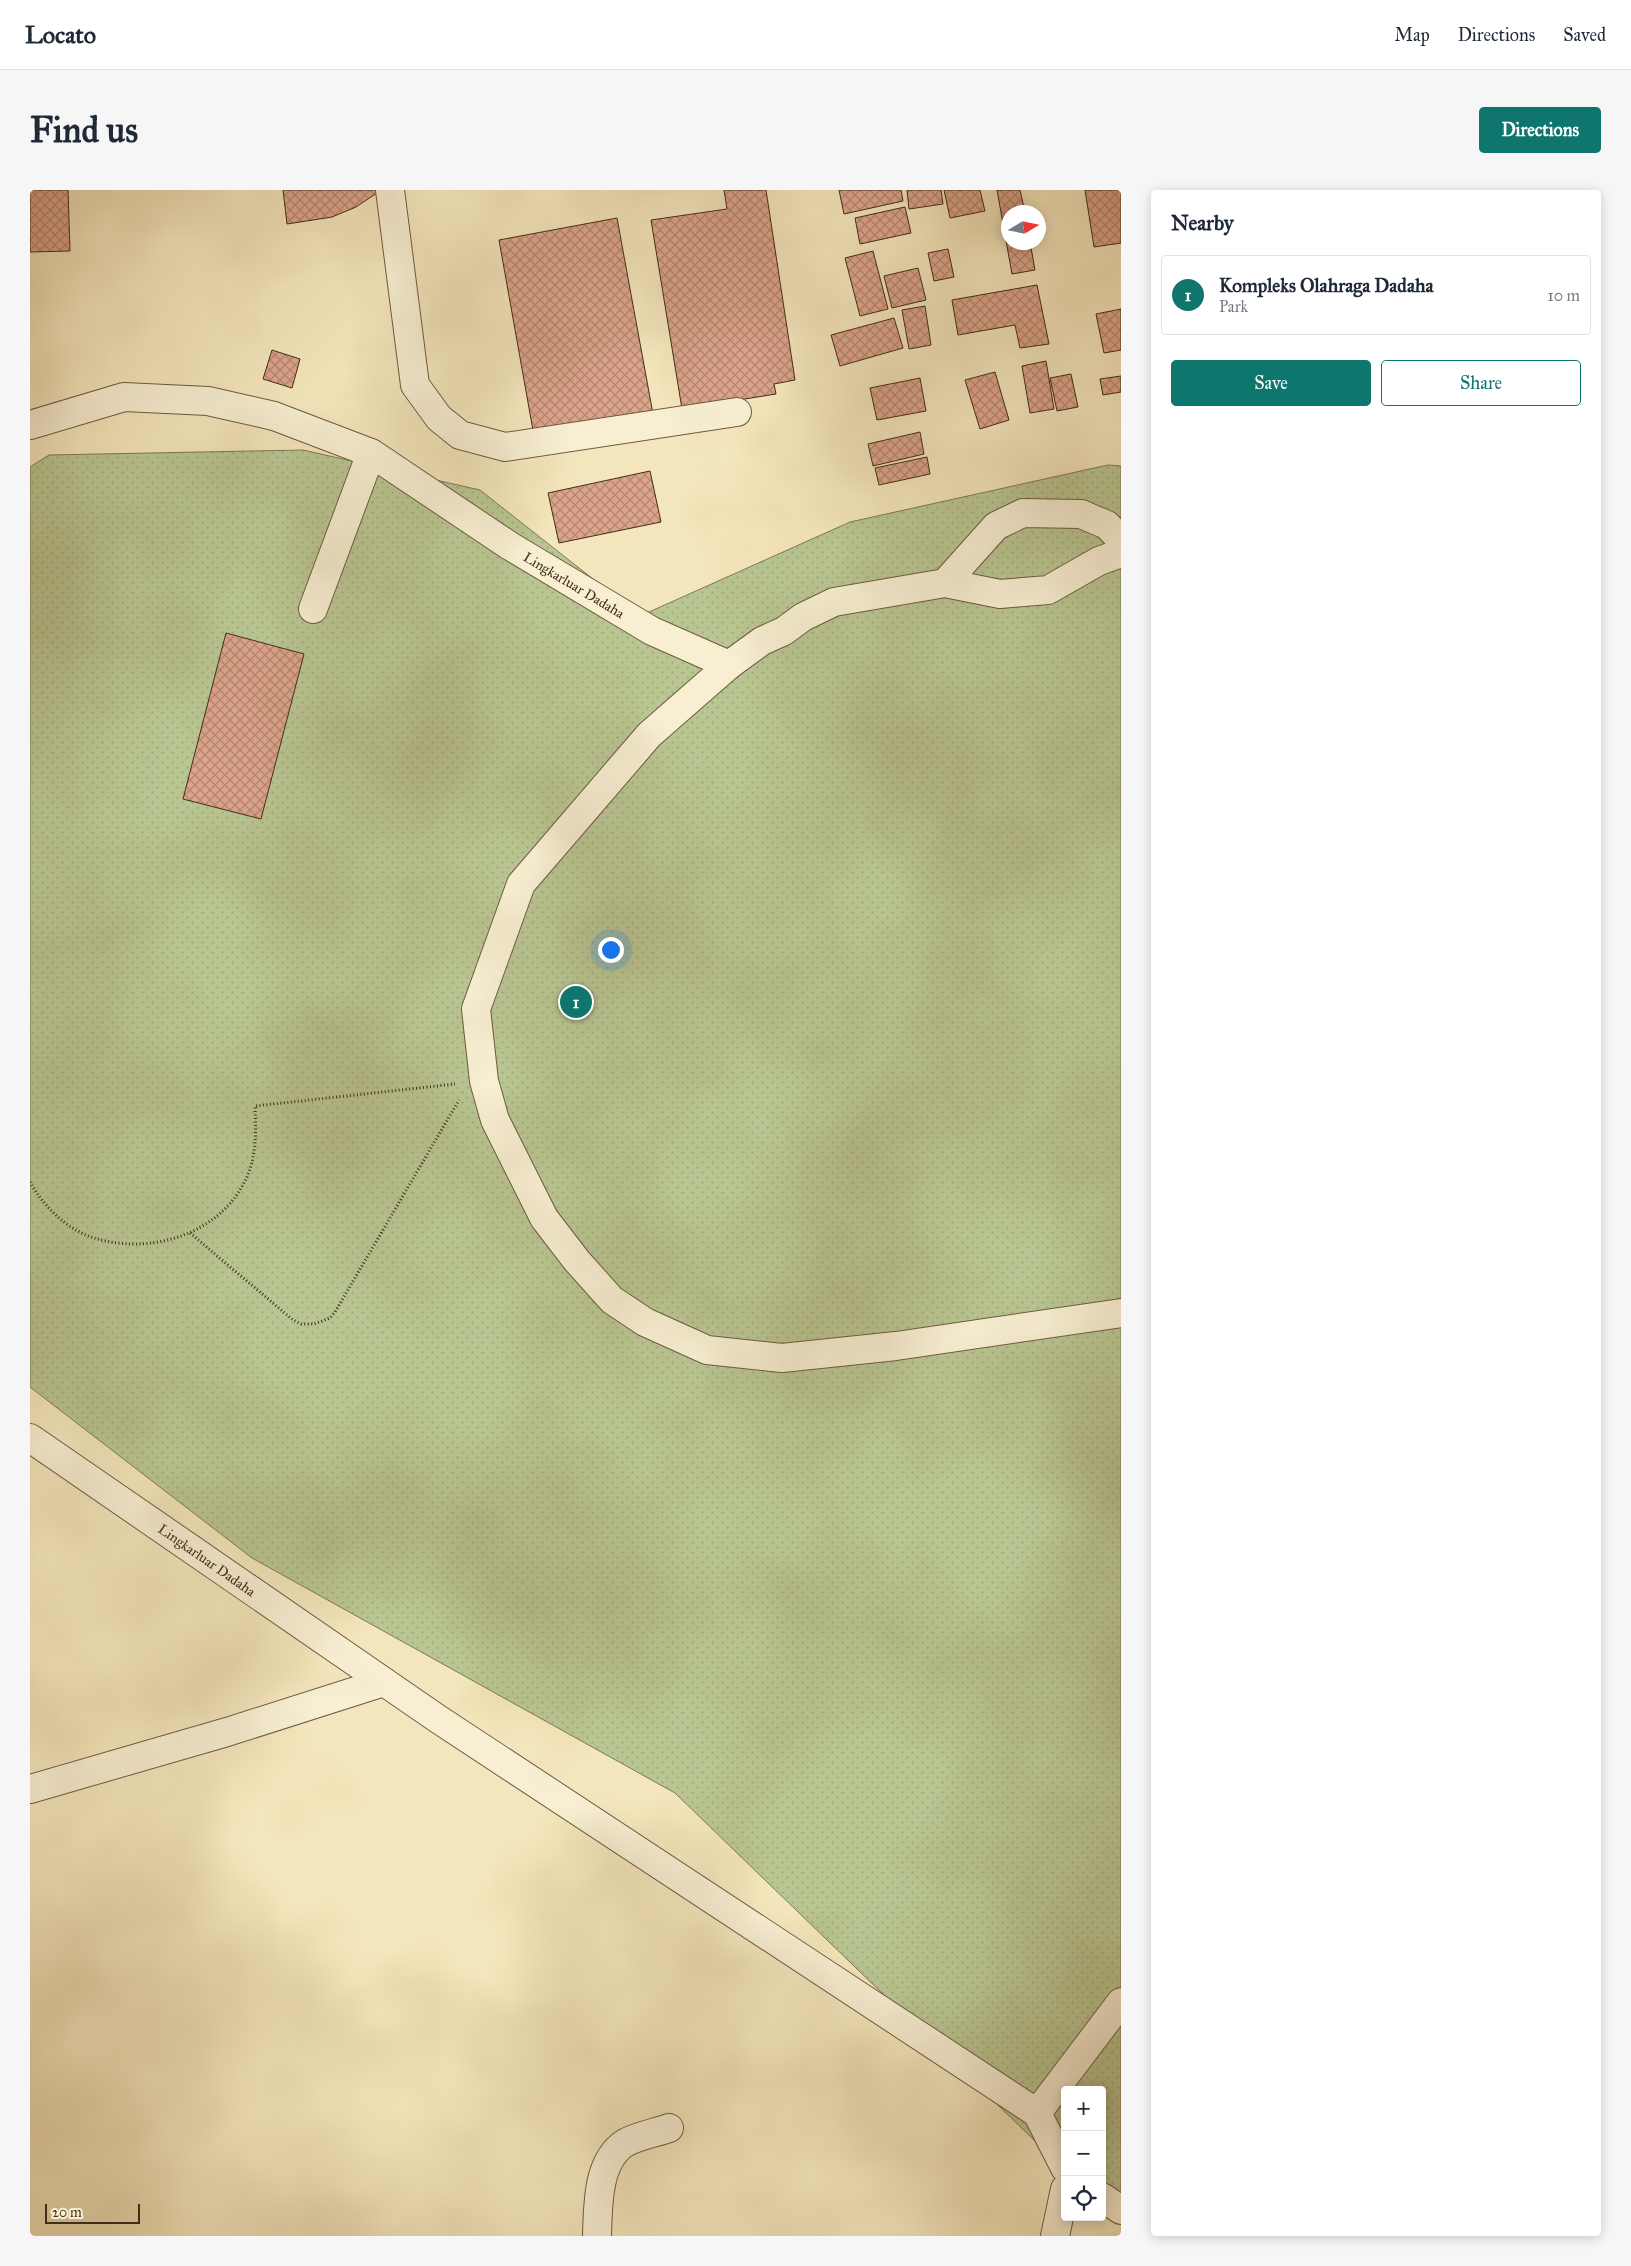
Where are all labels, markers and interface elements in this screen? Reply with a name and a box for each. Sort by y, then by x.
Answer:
text: Locato [25,20,96,50]
text: Map [1394,24,1430,46]
text: Directions [1458,24,1535,46]
text: Saved [1563,24,1606,46]
button: Directions [1479,107,1601,153]
text: Find us [30,109,138,152]
north arrow [1001,205,1046,250]
text: Nearby [1171,210,1234,236]
text: Kompleks Olahraga Dadaha [1219,274,1434,297]
text: 1 [1185,286,1191,305]
text: 10 m [1548,286,1580,305]
text: Park [1219,297,1248,316]
button: Save [1171,360,1371,406]
button: Share [1381,360,1581,406]
street label: Lingkarluar Dadaha [520,549,627,622]
your location [598,937,624,963]
pin: 1 [560,983,592,1021]
street label: Lingkarluar Dadaha [155,1521,259,1600]
map controls [1061,2086,1106,2221]
button: + [1061,2086,1106,2131]
button: − [1061,2131,1106,2176]
button: locate [1061,2176,1106,2221]
scale bar [45,2201,140,2224]
text: 20 m [52,2204,82,2221]

